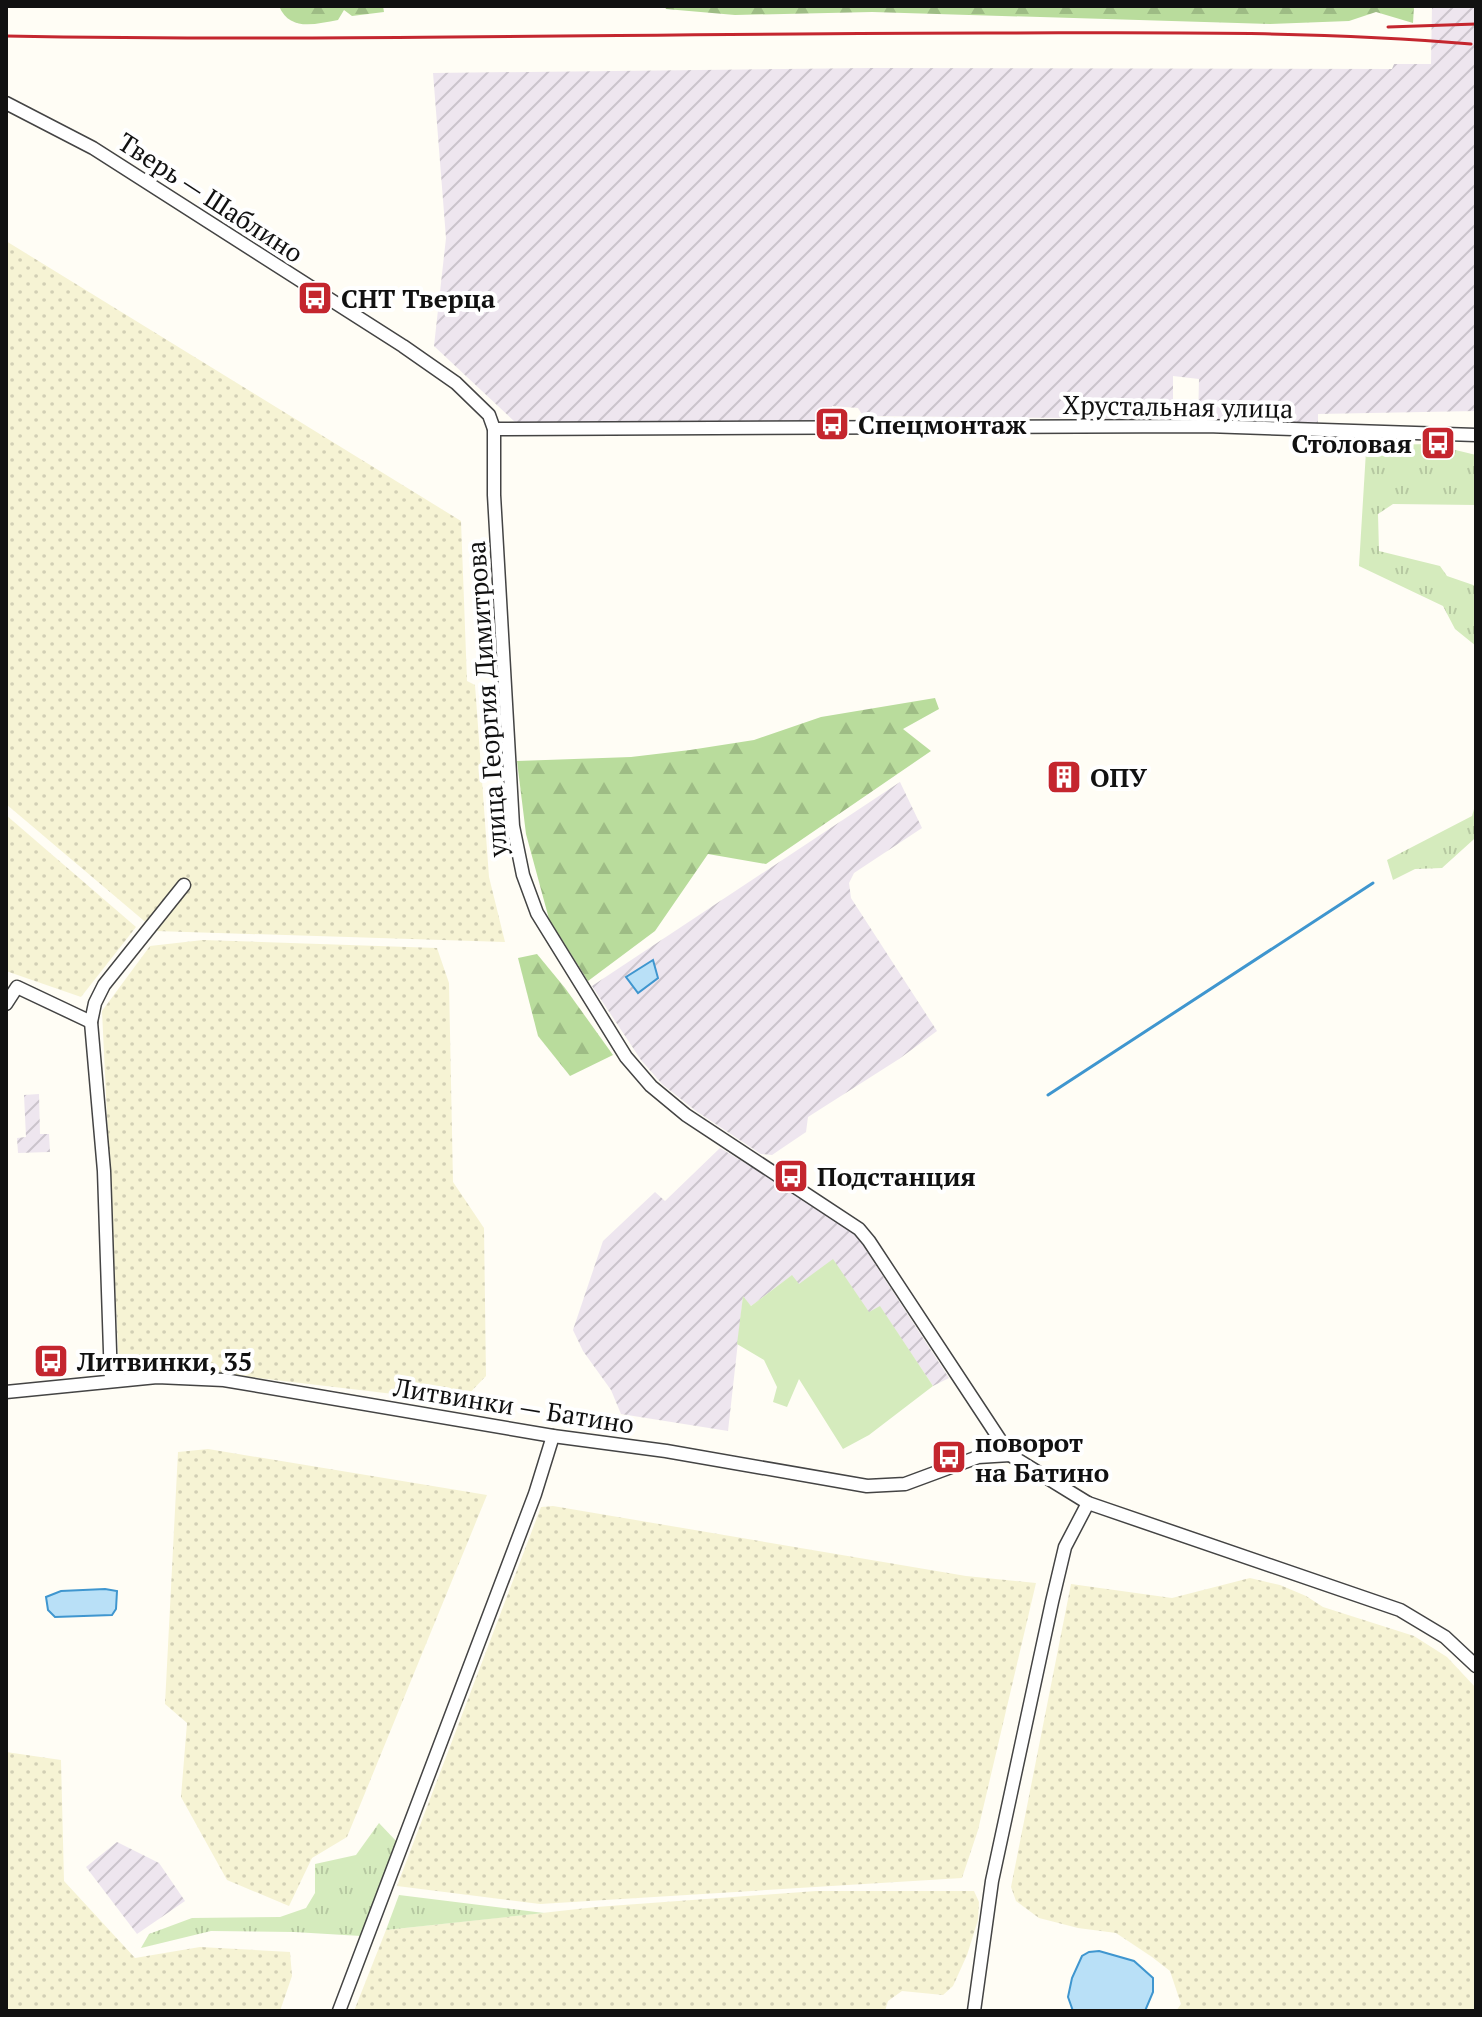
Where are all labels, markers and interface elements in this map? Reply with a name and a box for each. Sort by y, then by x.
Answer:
street label: Тверь — Шаблино [112,124,310,270]
bus stop icon: СНТ Тверца [296,279,334,317]
place label: СНТ Тверца [341,281,496,315]
street label: Хрустальная улица [1062,387,1294,425]
bus stop icon: Спецмонтаж [813,405,851,443]
place label: Спецмонтаж [858,407,1026,441]
bus stop icon: Столовая [1419,424,1457,462]
place label: Столовая [1292,426,1412,460]
street label: улица Георгия Димитрова [458,540,514,859]
building icon: ОПУ [1045,758,1083,796]
place label: ОПУ [1090,760,1147,794]
bus stop icon: Подстанция [772,1157,810,1195]
place label: Подстанция [817,1159,976,1193]
bus stop icon: Литвинки, 35 [32,1342,70,1380]
place label: Литвинки, 35 [76,1344,253,1378]
street label: Литвинки — Батино [390,1369,637,1441]
place label: поворот на Батино [975,1425,1109,1489]
bus stop icon: поворот на Батино [930,1438,968,1476]

